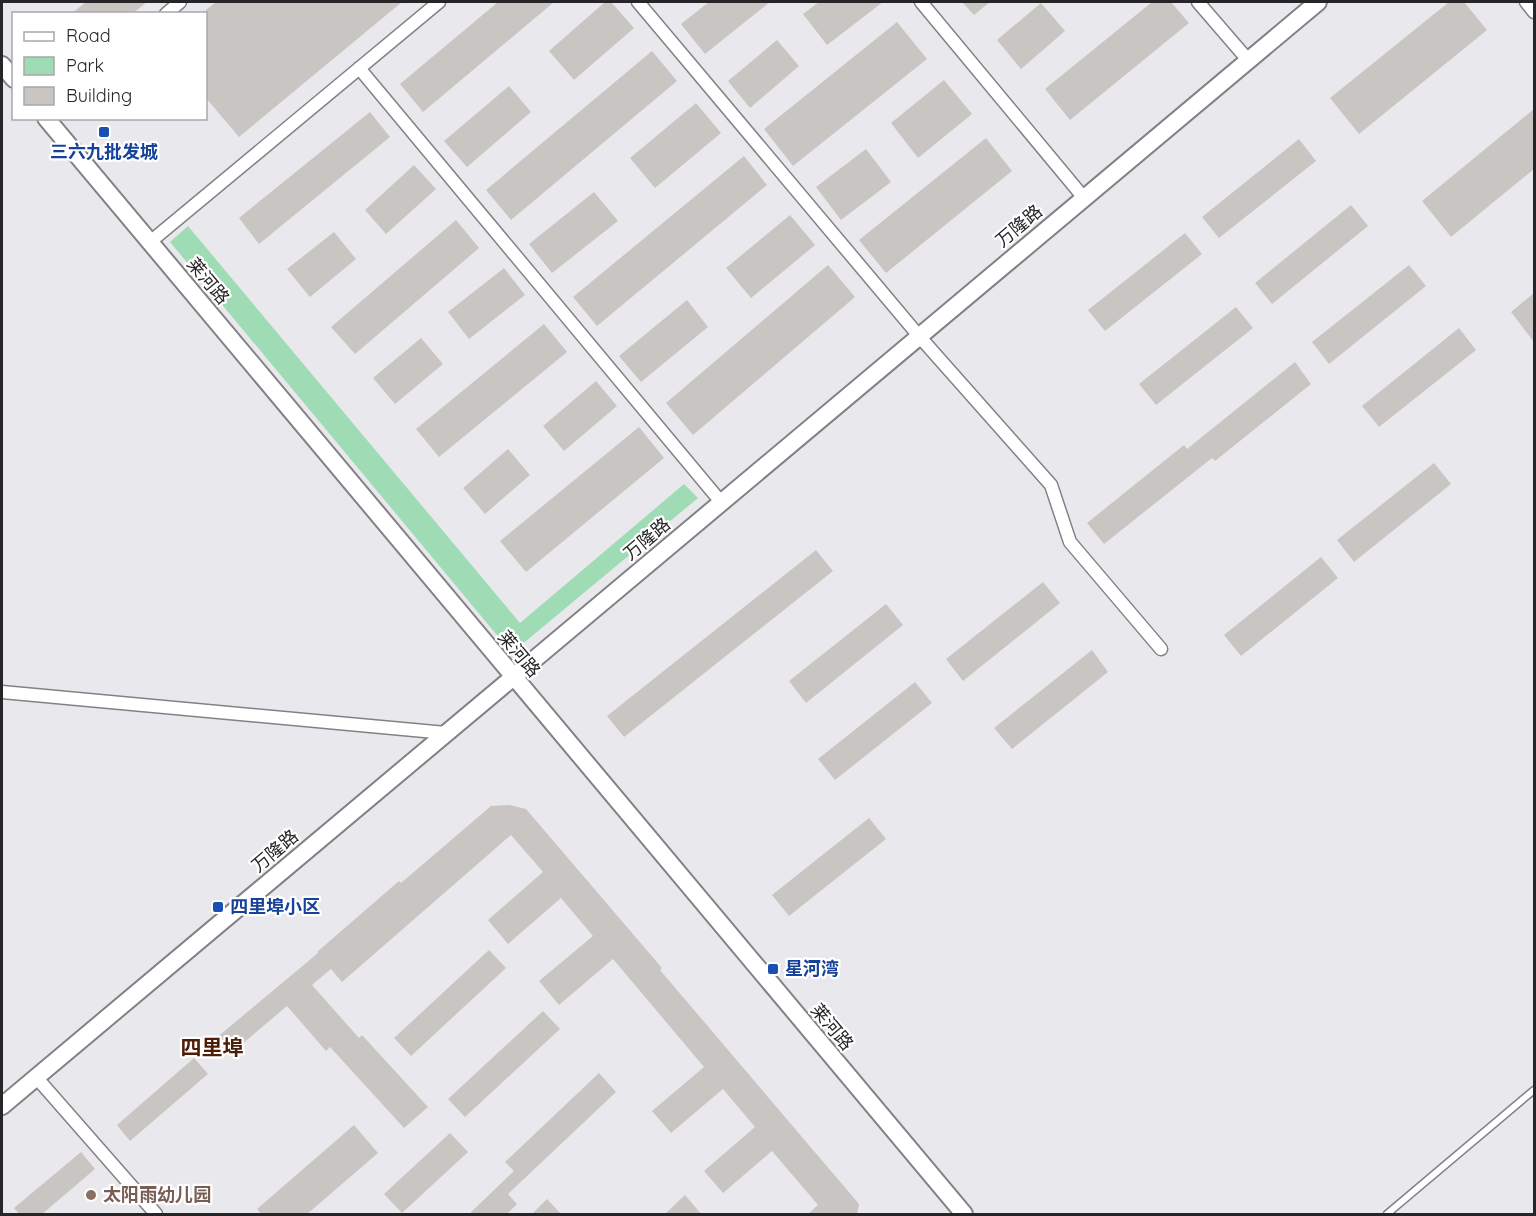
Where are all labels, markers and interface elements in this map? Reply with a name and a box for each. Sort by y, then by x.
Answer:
legend [12,12,207,120]
text: Road [66,24,111,47]
text: Park [66,54,104,77]
text: Building [66,84,132,107]
marker: 三六九批发城 [97,125,111,139]
place label: 三六九批发城 [50,140,158,163]
street label: 万隆路 [991,199,1047,252]
street label: 莱河路 [182,253,235,309]
street label: 万隆路 [619,512,675,565]
street label: 莱河路 [493,626,546,682]
street label: 万隆路 [247,824,303,877]
place label: 四里埠小区 [230,895,320,918]
marker: 四里埠小区 [211,900,225,914]
place label: 星河湾 [785,957,839,980]
marker: 星河湾 [766,962,780,976]
street label: 莱河路 [806,999,859,1055]
district label: 四里埠 [181,1034,244,1060]
place label: 太阳雨幼儿园 [103,1183,211,1206]
marker: 太阳雨幼儿园 [84,1188,98,1202]

